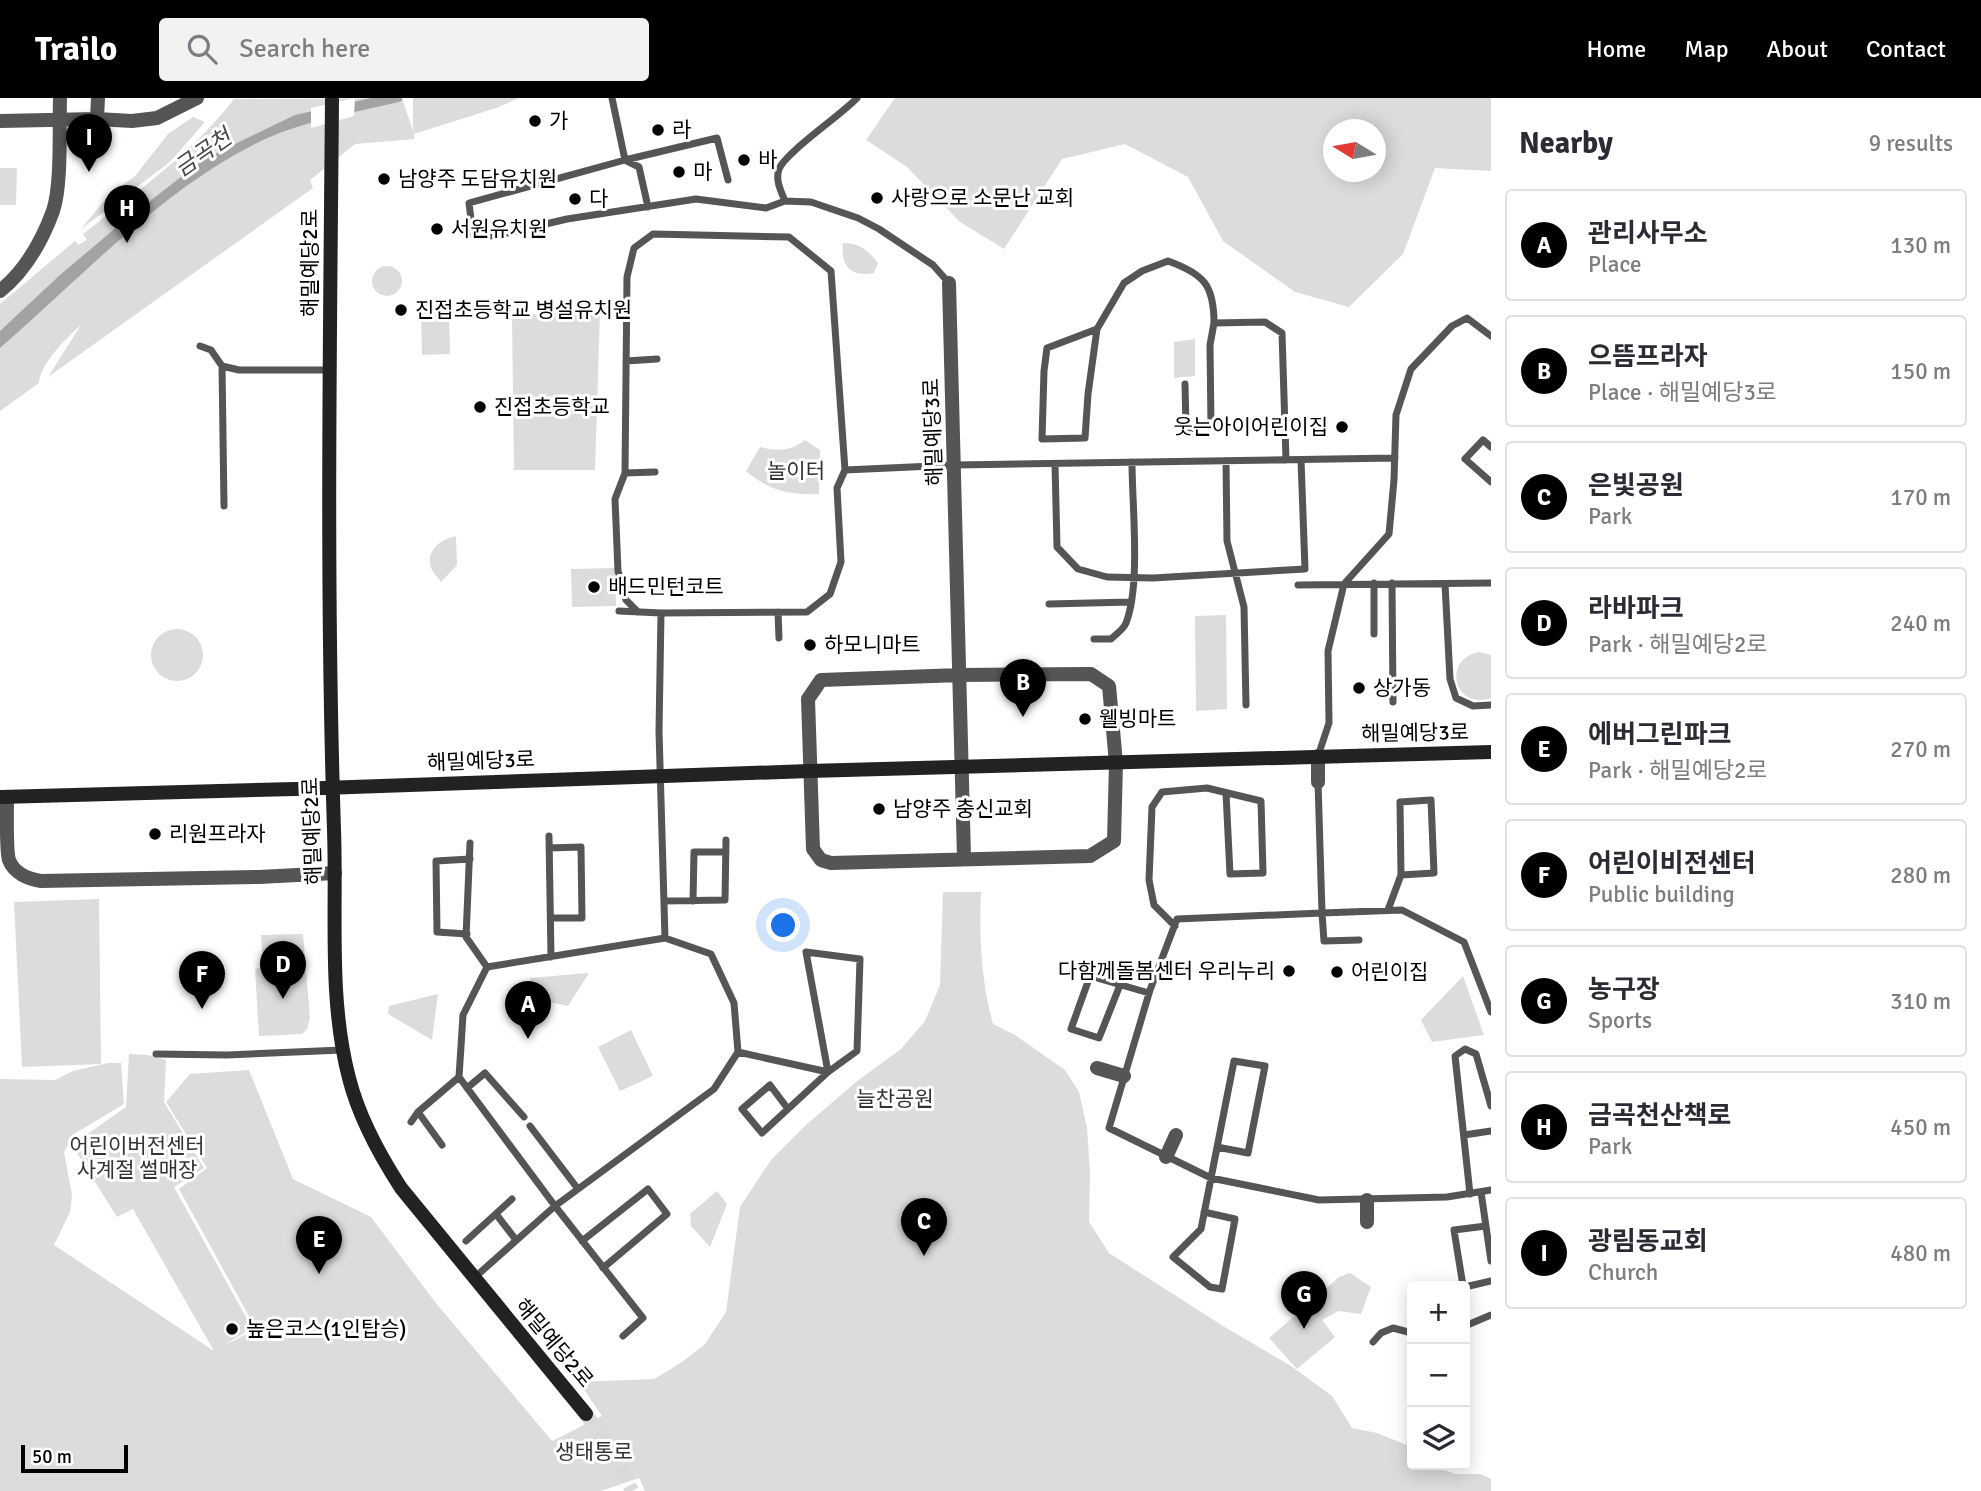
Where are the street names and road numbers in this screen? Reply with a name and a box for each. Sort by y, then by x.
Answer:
street label: 해밀예당2로 [297,209,323,317]
street label: 해밀예당3로 [918,378,948,486]
street label: 해밀예당3로 [1361,719,1469,747]
street label: 해밀예당3로 [427,746,535,776]
street label: 해밀예당2로 [297,777,327,885]
street label: 해밀예당2로 [509,1293,599,1393]

